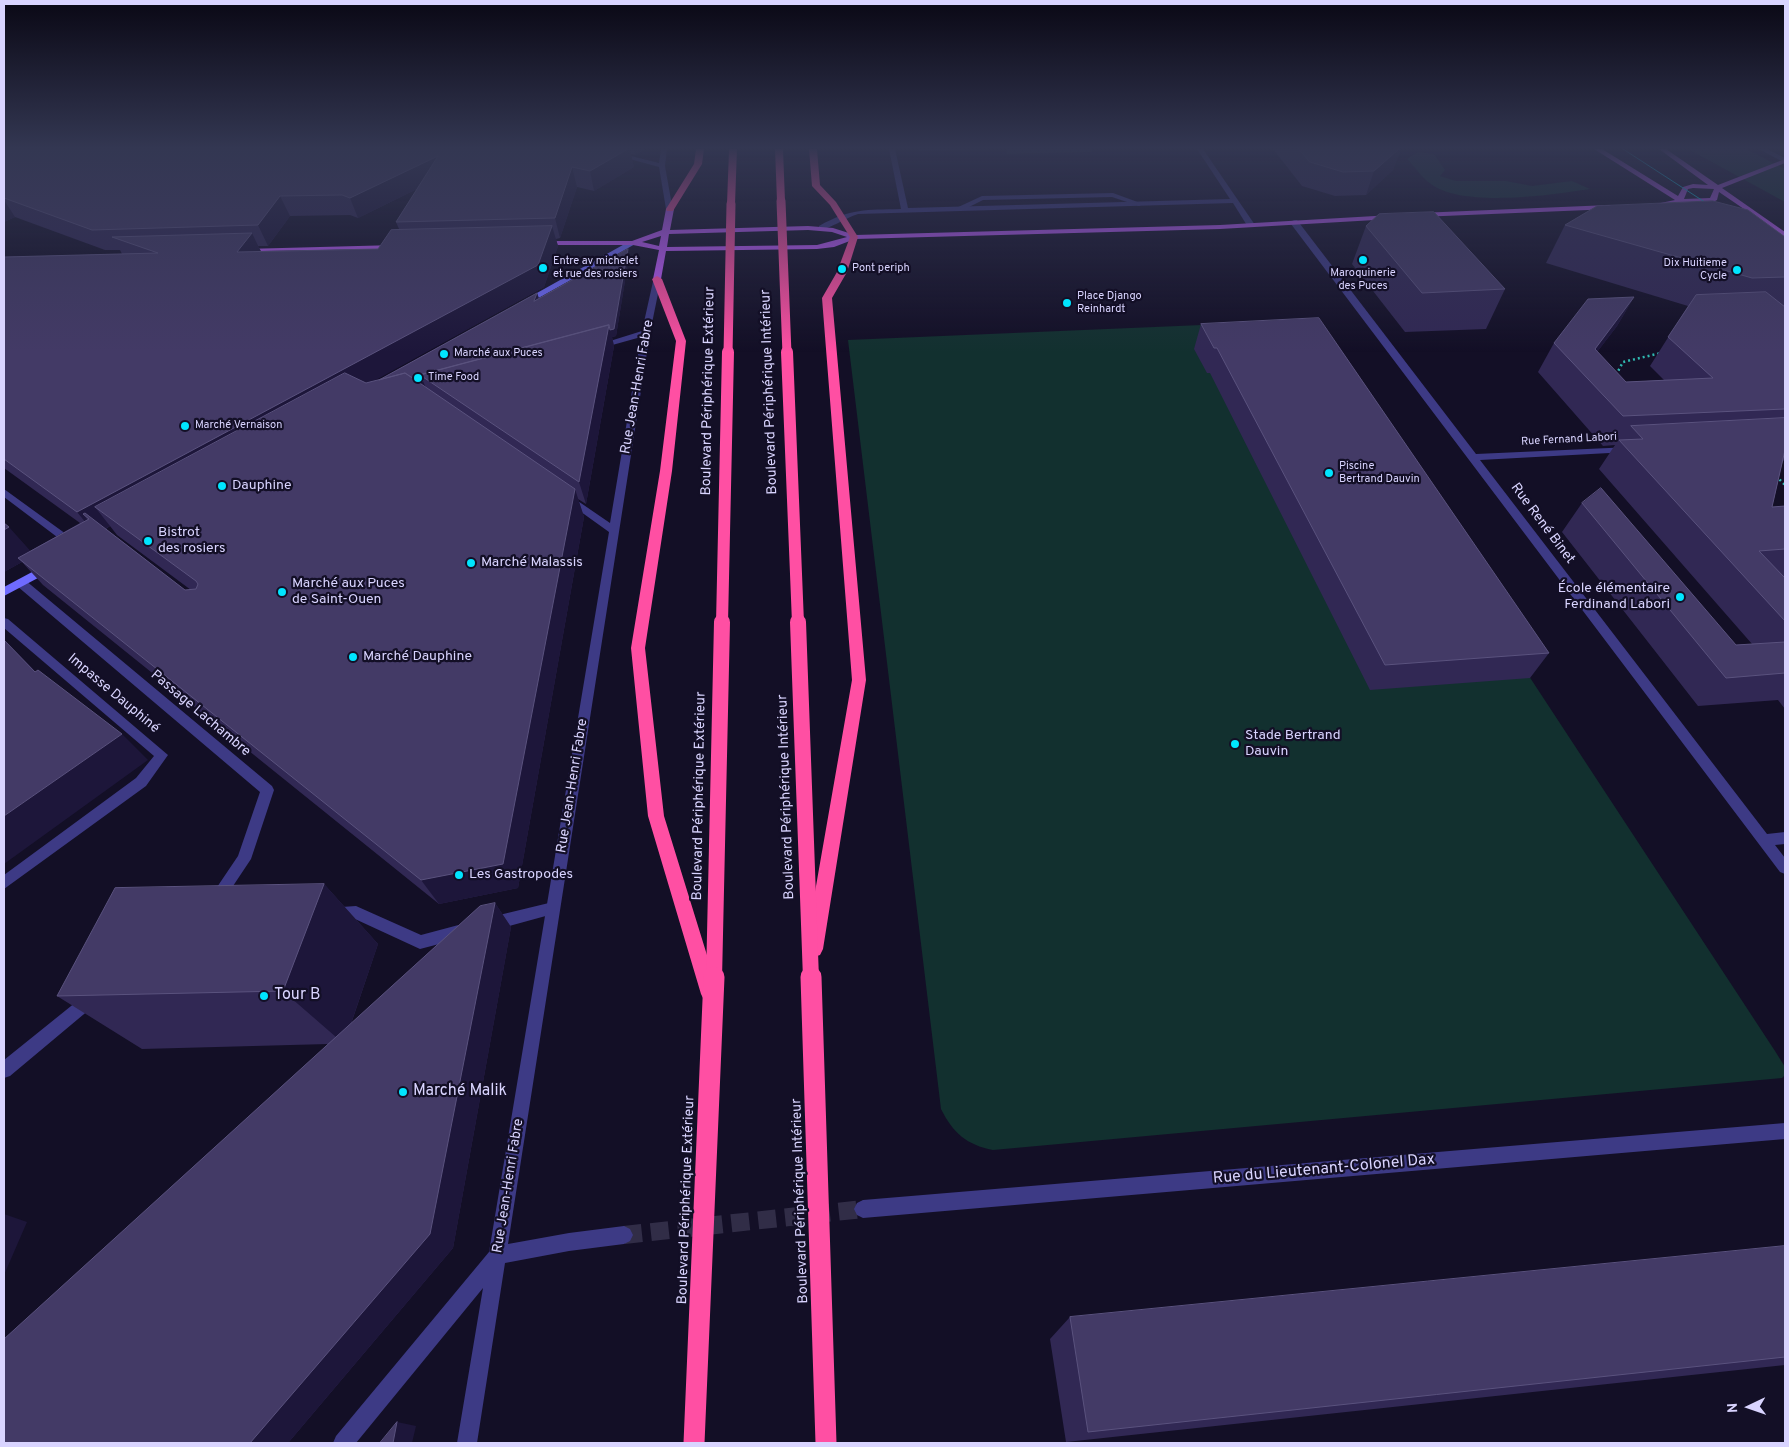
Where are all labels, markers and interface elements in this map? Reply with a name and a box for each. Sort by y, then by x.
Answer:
marker: Maroquinerie des Puces [1357,254,1369,266]
place label: Entre av michelet et rue des rosiers [553,255,639,281]
place label: Dix Huitieme Cycle [1664,257,1727,283]
marker: Entre av michelet et rue des rosiers [537,262,549,274]
place label: Pont periph [852,262,910,276]
marker: Pont periph [836,263,848,275]
marker: Dix Huitieme Cycle [1731,264,1743,276]
place label: Maroquinerie des Puces [1330,267,1396,293]
street label: Boulevard Périphérique Extérieur [699,286,719,496]
street label: Boulevard Périphérique Intérieur [758,289,782,495]
place label: Place Django Reinhardt [1077,290,1142,316]
marker: Place Django Reinhardt [1061,297,1073,309]
street label: Rue Jean-Henri Fabre [618,319,658,455]
place label: Marché aux Puces [454,347,543,361]
marker: Marché aux Puces [438,348,450,360]
place label: Time Food [428,371,479,385]
marker: Time Food [412,372,424,384]
place label: Marché Vernaison [195,419,282,433]
marker: Marché Vernaison [179,420,191,432]
street label: Rue Fernand Labori [1521,431,1617,449]
place label: Piscine Bertrand Dauvin [1339,460,1420,486]
marker: Piscine Bertrand Dauvin [1323,467,1335,479]
place label: Dauphine [232,478,292,494]
marker: Dauphine [216,480,228,492]
street label: Rue René Binet [1506,480,1578,568]
place label: Bistrot des rosiers [158,525,226,558]
marker: Bistrot des rosiers [142,535,154,547]
place label: Marché Malassis [481,555,583,571]
marker: Marché Malassis [465,557,477,569]
place label: Marché aux Puces de Saint-Ouen [292,576,405,608]
place label: École élémentaire Ferdinand Labori [1558,581,1670,614]
marker: Marché aux Puces de Saint-Ouen [276,586,288,598]
marker: École élémentaire Ferdinand Labori [1674,591,1686,603]
place label: Marché Dauphine [363,649,472,665]
street label: Impasse Dauphiné [64,651,162,737]
marker: Marché Dauphine [347,651,359,663]
street label: Passage Lachambre [147,667,253,761]
street label: Boulevard Périphérique Extérieur [690,691,710,901]
street label: Boulevard Périphérique Intérieur [775,694,799,900]
street label: Rue Jean-Henri Fabre [554,718,592,854]
place label: Stade Bertrand Dauvin [1245,728,1341,760]
marker: Stade Bertrand Dauvin [1229,738,1241,750]
place label: Les Gastropodes [469,867,573,883]
marker: Les Gastropodes [453,869,465,881]
place label: Tour B [274,986,320,1006]
marker: Tour B [258,990,270,1002]
place label: Marché Malik [413,1082,507,1102]
marker: Marché Malik [397,1086,409,1098]
street label: Boulevard Périphérique Extérieur [675,1095,699,1305]
street label: Boulevard Périphérique Intérieur [789,1098,813,1304]
street label: Rue Jean-Henri Fabre [490,1118,528,1254]
street label: Rue du Lieutenant-Colonel Dax [1212,1151,1436,1189]
north arrow [1724,1382,1774,1432]
text: N [1725,1402,1742,1413]

